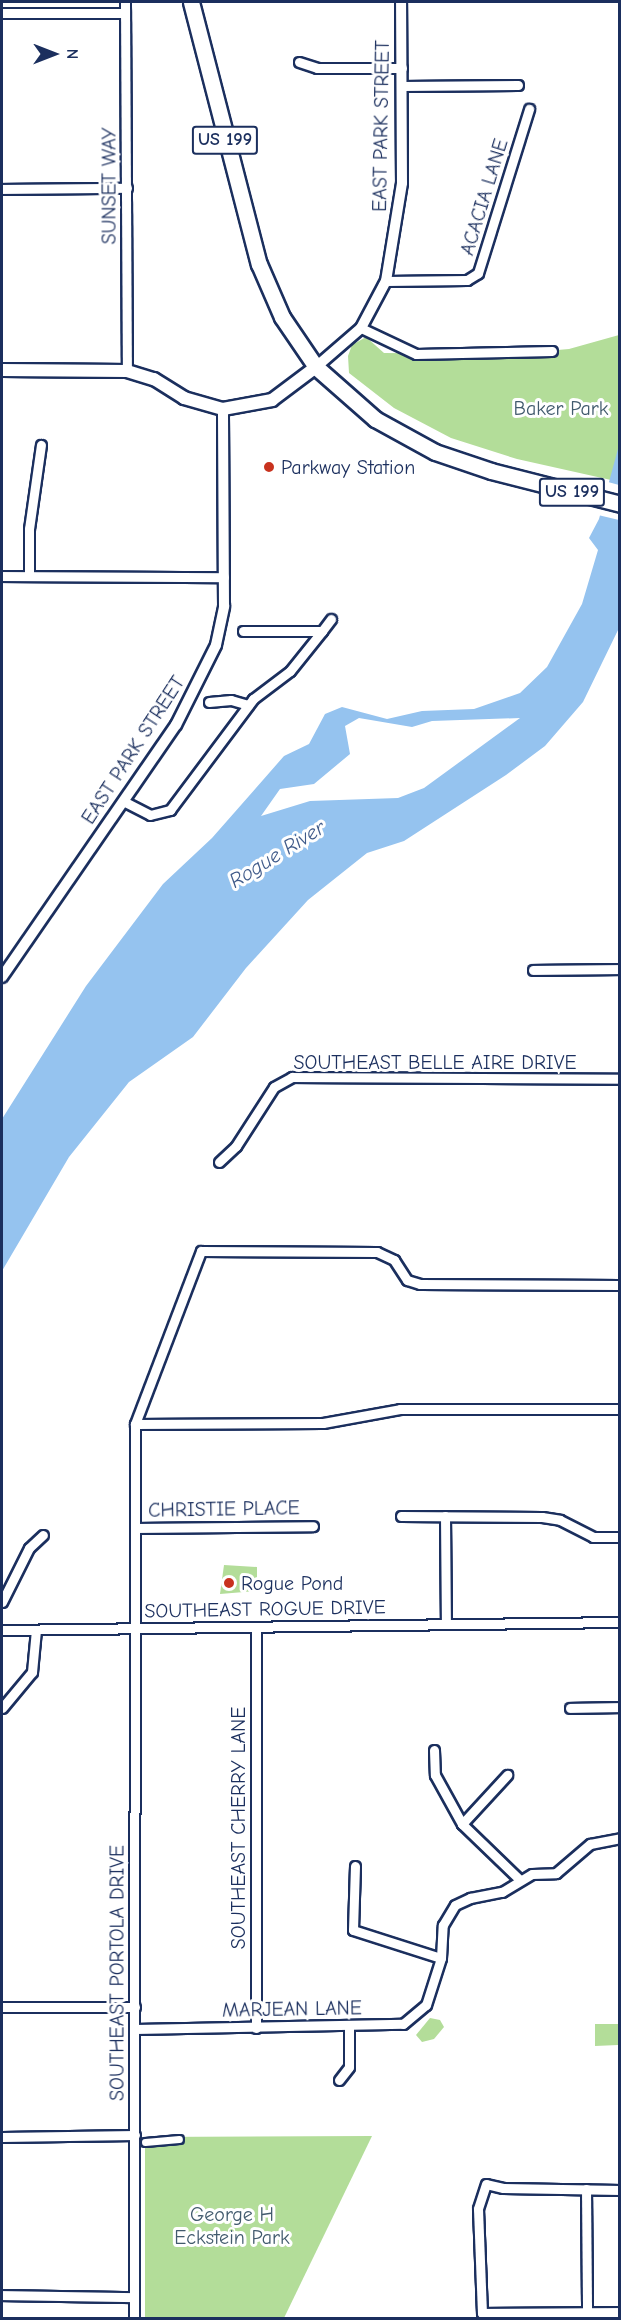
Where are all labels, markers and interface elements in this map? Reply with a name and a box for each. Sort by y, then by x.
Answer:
north arrow [24,24,84,84]
street label: EAST PARK STREET [368,40,394,212]
text: N [63,49,81,59]
road number: US 199 [190,125,260,155]
street label: SUNSET WAY [97,128,121,244]
street label: ACACIA LANE [455,136,513,258]
park label: Baker Park [514,396,608,420]
place label: Parkway Station [281,455,415,479]
marker: Parkway Station [262,460,276,474]
road number: US 199 [538,477,606,507]
street label: EAST PARK STREET [76,671,190,829]
water label: Rogue River [224,815,330,893]
street label: SOUTHEAST BELLE AIRE DRIVE [294,1050,576,1074]
street label: CHRISTIE PLACE [148,1496,300,1522]
place label: Rogue Pond [241,1571,343,1595]
marker: Rogue Pond [222,1576,236,1590]
street label: SOUTHEAST ROGUE DRIVE [144,1595,386,1623]
street label: SOUTHEAST CHERRY LANE [226,1707,250,1949]
street label: SOUTHEAST PORTOLA DRIVE [105,1845,129,2101]
street label: MARJEAN LANE [222,1996,362,2022]
park label: George H Eckstein Park [174,2202,290,2249]

